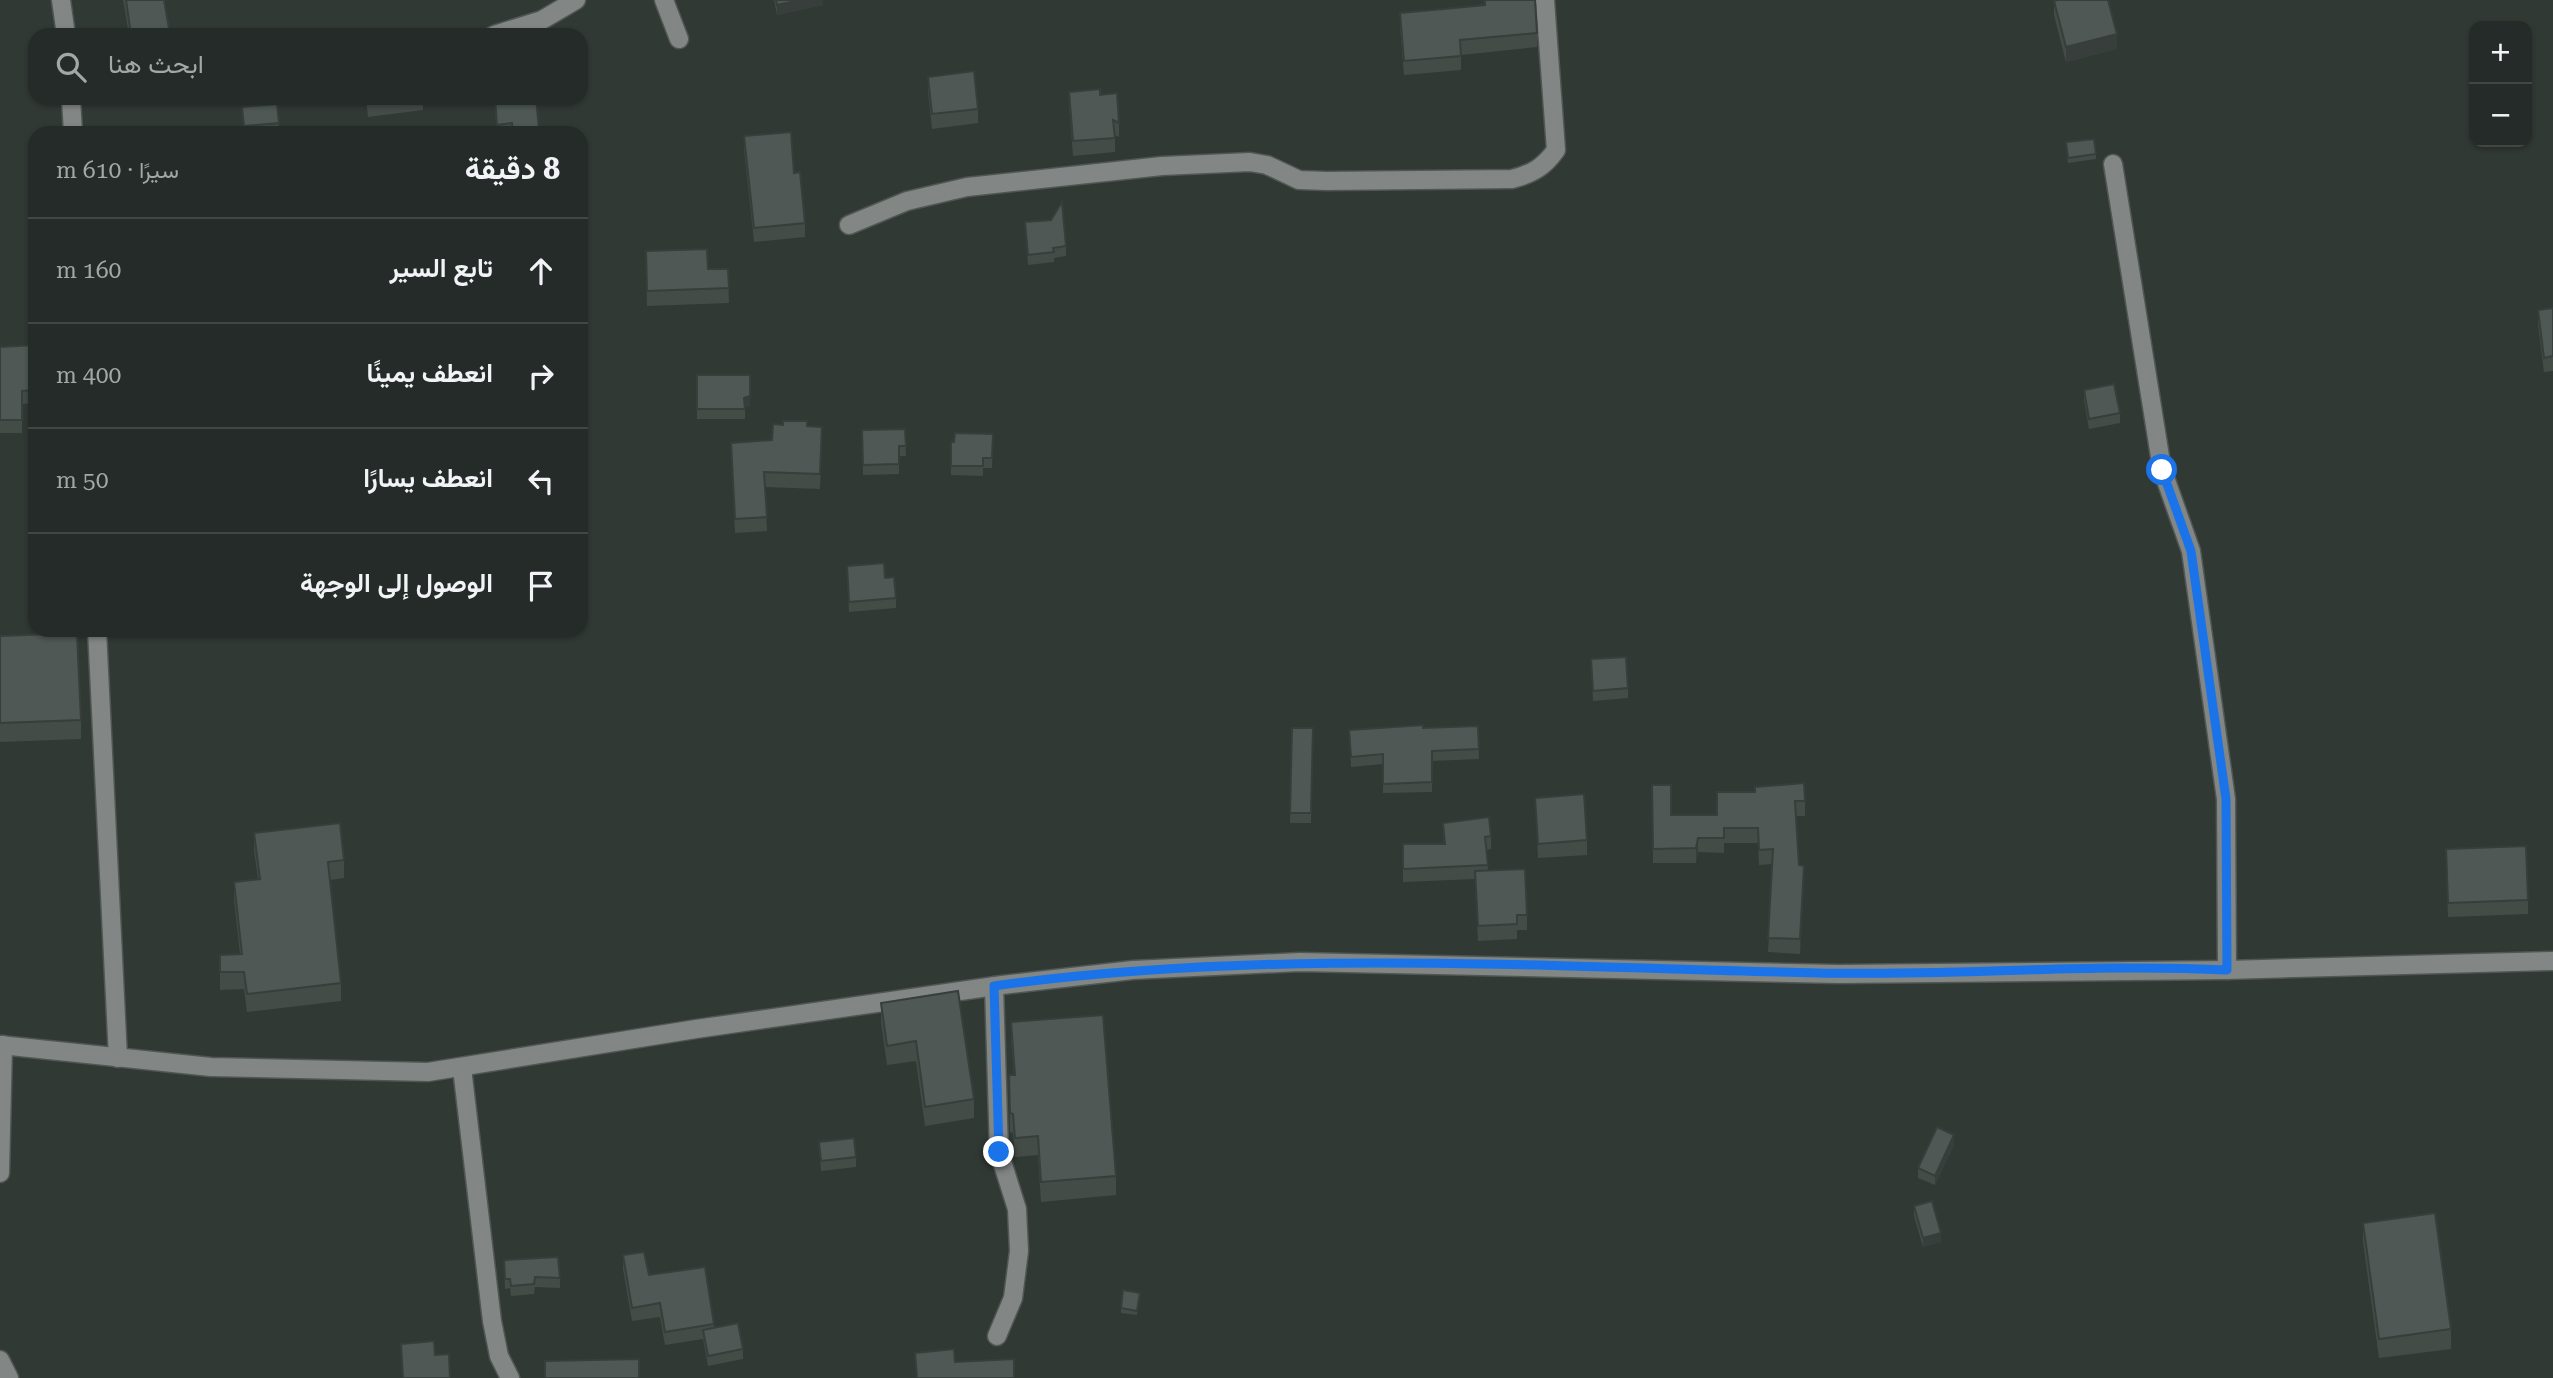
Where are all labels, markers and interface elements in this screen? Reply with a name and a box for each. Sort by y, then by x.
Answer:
map controls [2469,21,2532,147]
button: + [2469,21,2532,84]
search box [28,28,588,105]
icon: search [52,48,90,86]
text: ابحث هنا [108,49,204,79]
button: − [2469,84,2532,147]
text: 8 دقيقة [465,151,560,186]
text: سيرًا · 610 m [56,157,179,184]
icon: ahead [522,252,560,290]
text: تابع السير [389,253,493,283]
text: 160 m [56,257,121,284]
icon: right [522,357,560,395]
text: انعطف يمينًا [367,358,493,388]
text: 400 m [56,362,121,389]
route start [2146,454,2177,485]
icon: left [522,462,560,500]
text: انعطف يسارًا [363,463,493,493]
text: 50 m [56,467,109,494]
icon: arrive [522,567,560,605]
text: الوصول إلى الوجهة [300,568,493,598]
route end [983,1136,1014,1167]

